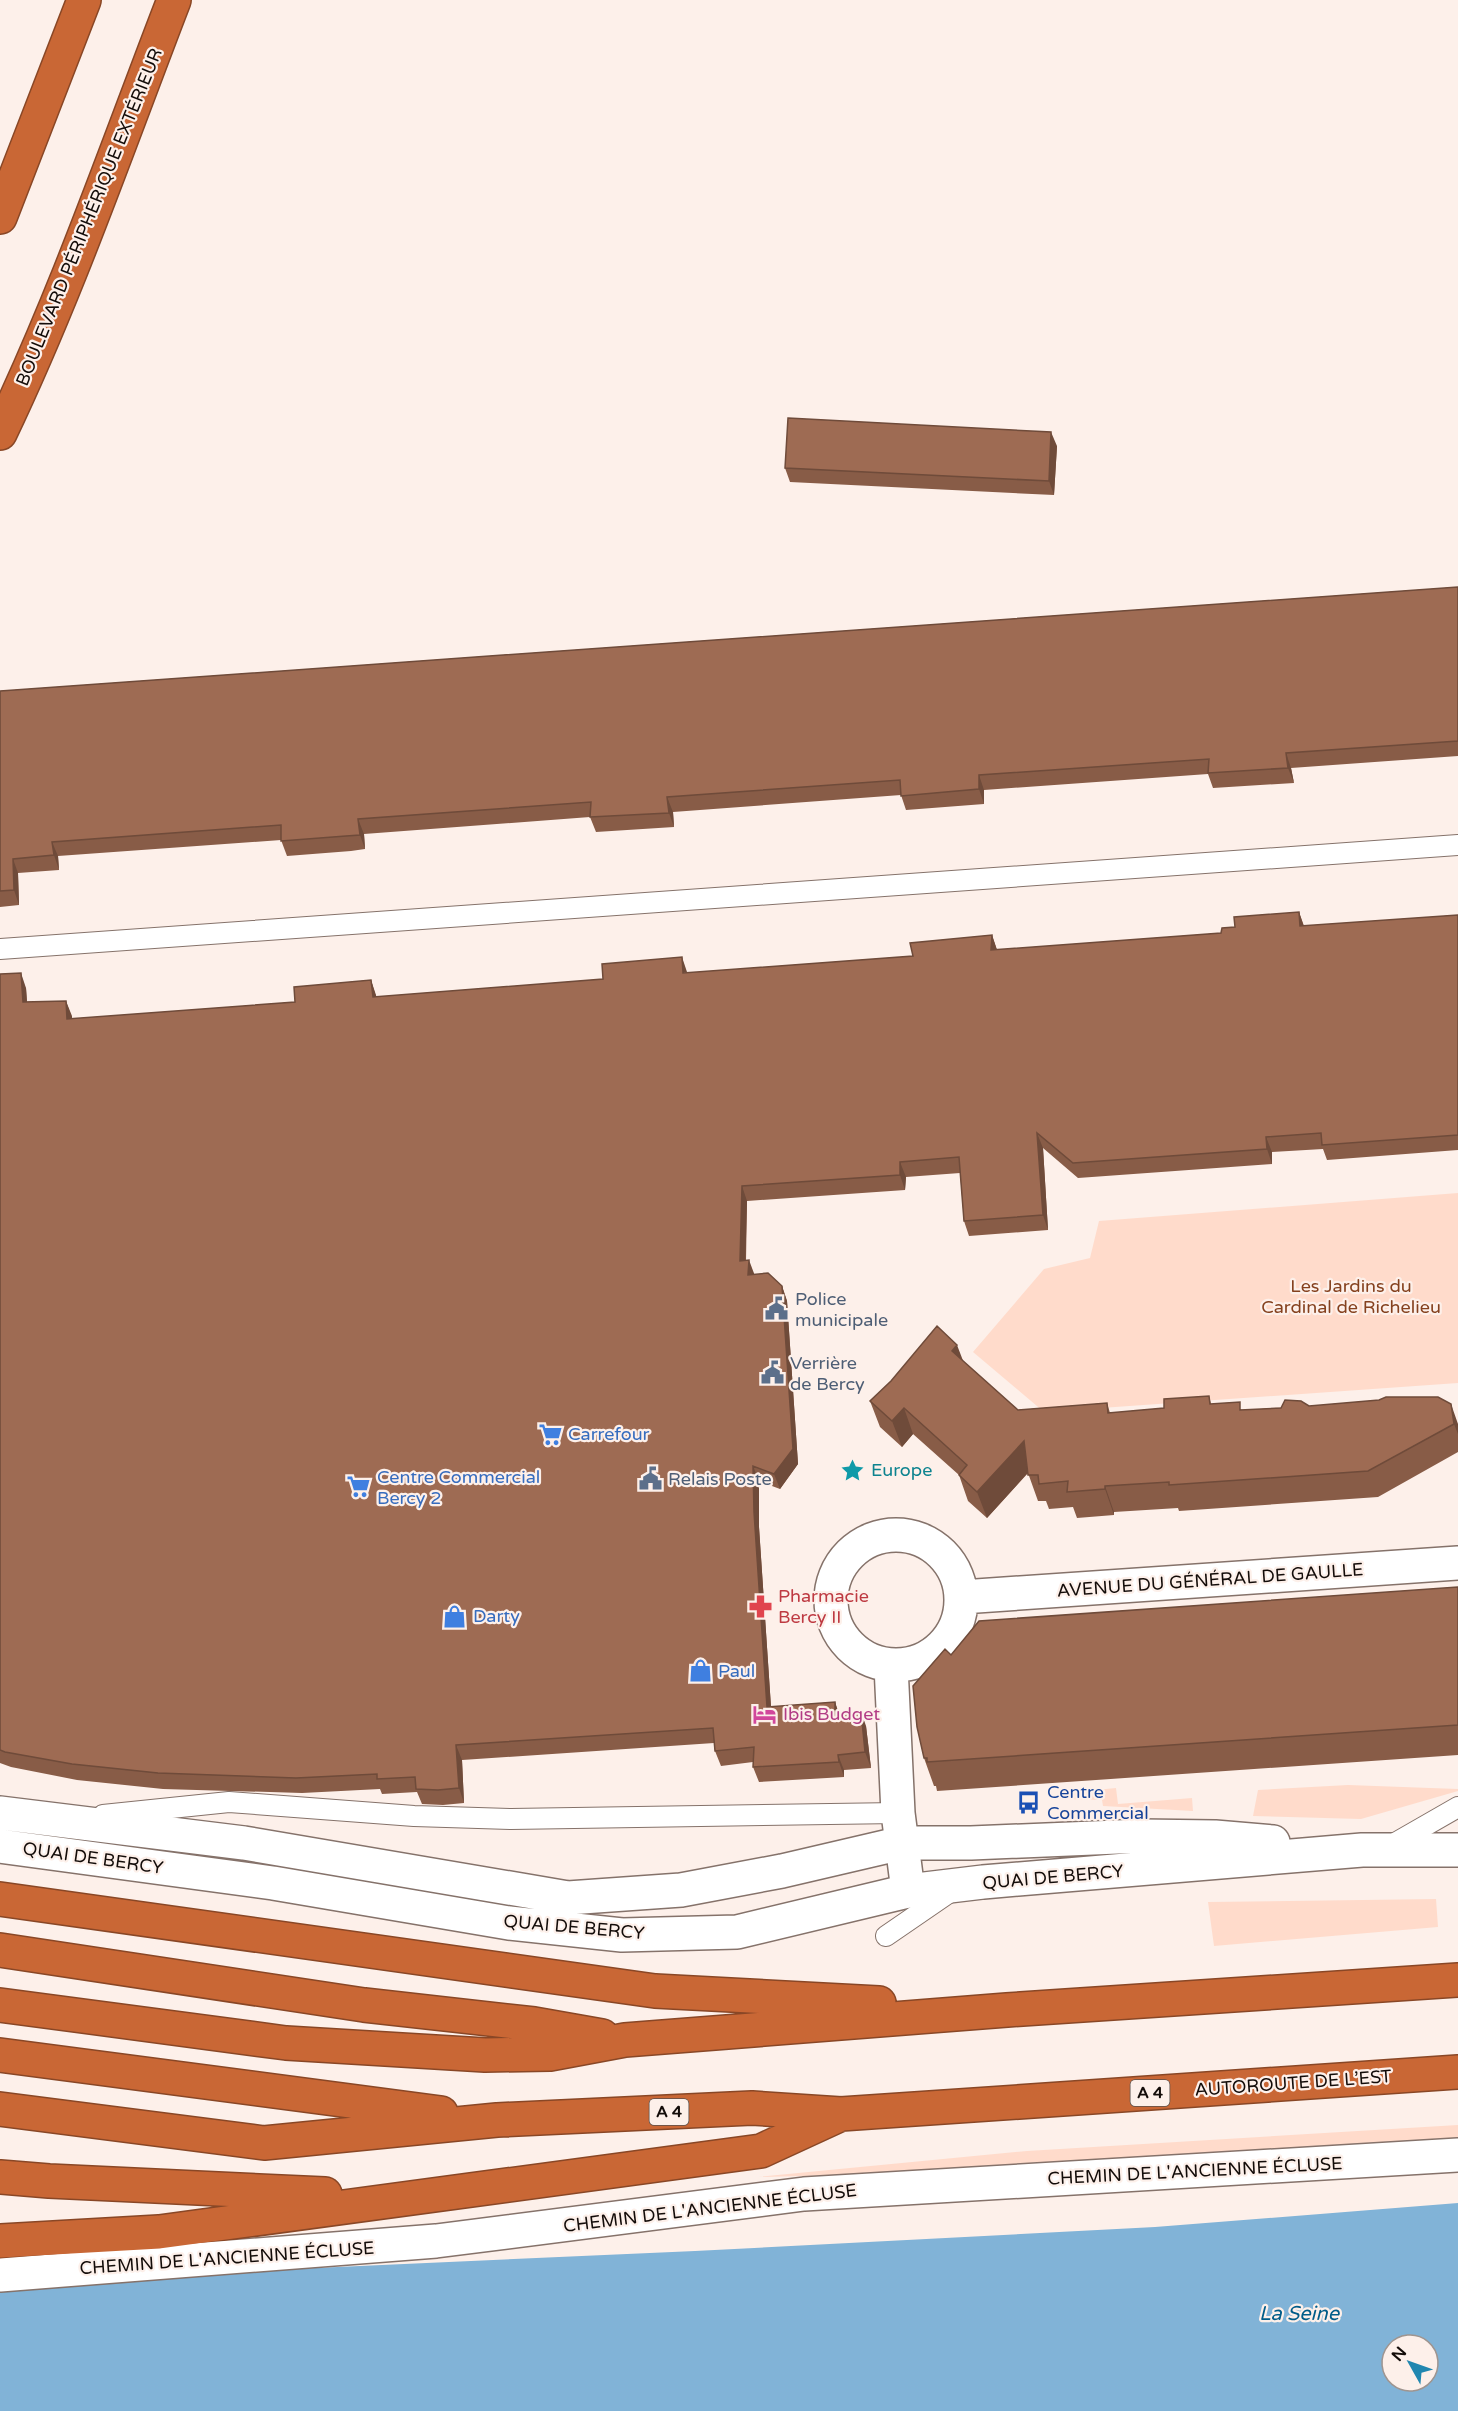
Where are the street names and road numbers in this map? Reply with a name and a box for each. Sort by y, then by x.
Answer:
street label: BOULEVARD PÉRIPHÉRIQUE EXTÉRIEUR [11,45,167,389]
street label: AVENUE DU GÉNÉRAL DE GAULLE [1056,1558,1364,1602]
street label: QUAI DE BERCY [21,1837,165,1879]
street label: QUAI DE BERCY [982,1860,1125,1894]
street label: QUAI DE BERCY [503,1910,646,1944]
street label: AUTOROUTE DE L’EST [1194,2065,1392,2101]
road number: A 4 [1130,2080,1170,2106]
road number: A 4 [650,2099,688,2125]
street label: CHEMIN DE L'ANCIENNE ÉCLUSE [1047,2152,1343,2190]
street label: CHEMIN DE L'ANCIENNE ÉCLUSE [562,2179,858,2237]
street label: CHEMIN DE L'ANCIENNE ÉCLUSE [79,2237,375,2279]

